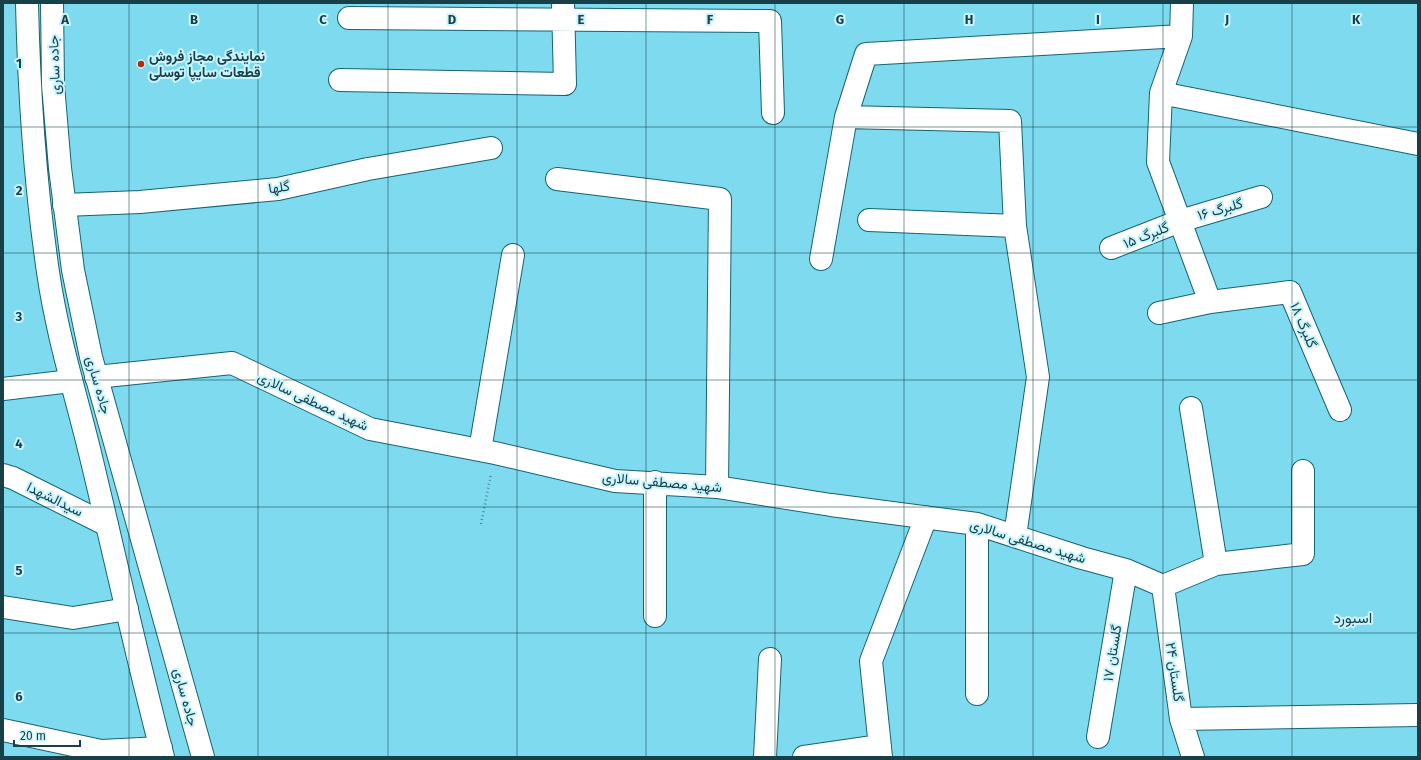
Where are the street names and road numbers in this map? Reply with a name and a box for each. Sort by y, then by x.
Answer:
street label: جاده ساری [45,35,64,95]
street label: گلها [267,177,291,198]
street label: گلبرگ ۱۶ [1195,195,1245,224]
street label: گلبرگ ۱۵ [1121,219,1172,252]
street label: گلبرگ ۱۸ [1286,300,1321,351]
street label: جاده ساری [82,354,115,416]
street label: شهید مصطفی سالاری [255,368,371,435]
street label: شهید مصطفی سالاری [601,469,723,496]
street label: سیدالشهدا [24,479,86,520]
street label: شهید مصطفی سالاری [968,516,1088,567]
street label: گلستان ۱۷ [1100,624,1125,683]
street label: گلستان ۲۴ [1162,641,1187,703]
street label: جاده ساری [170,666,201,728]

